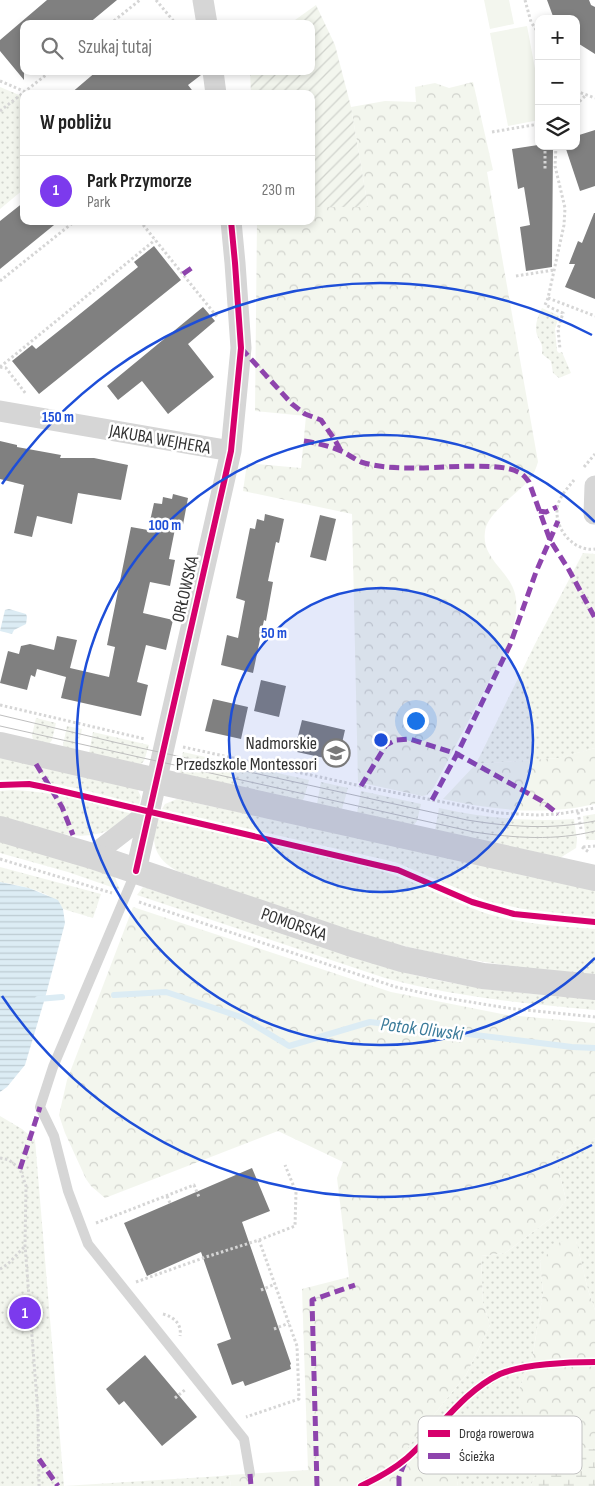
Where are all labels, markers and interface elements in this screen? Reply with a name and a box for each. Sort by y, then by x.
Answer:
map controls [535,15,580,150]
button: + [535,15,580,60]
search box [20,20,315,75]
icon: search [38,34,66,62]
text: Szukaj tutaj [78,36,152,59]
button: − [535,60,580,105]
button: layers [535,105,580,150]
text: W pobliżu [40,110,111,135]
text: Park Przymorze [87,170,192,193]
text: 1 [53,181,59,200]
text: 230 m [262,181,295,200]
text: Park [87,193,110,212]
text: 150 m [42,408,74,427]
street label: JAKUBA WEJHERA [107,420,212,459]
text: 100 m [149,516,181,535]
street label: ORŁOWSKA [168,554,203,624]
text: 50 m [261,624,287,643]
your location [403,708,429,734]
centre of rings [372,731,390,749]
place label: Nadmorskie Przedszkole Montessori [176,733,317,775]
school or university icon: Nadmorskie Przedszkole Montessori [321,738,351,768]
street label: POMORSKA [258,903,330,946]
water label: Potok Oliwski [379,1013,465,1046]
pin: 1 [9,1294,41,1332]
legend [418,1416,582,1474]
text: Droga rowerowa [459,1425,534,1442]
text: Ścieżka [459,1448,495,1465]

